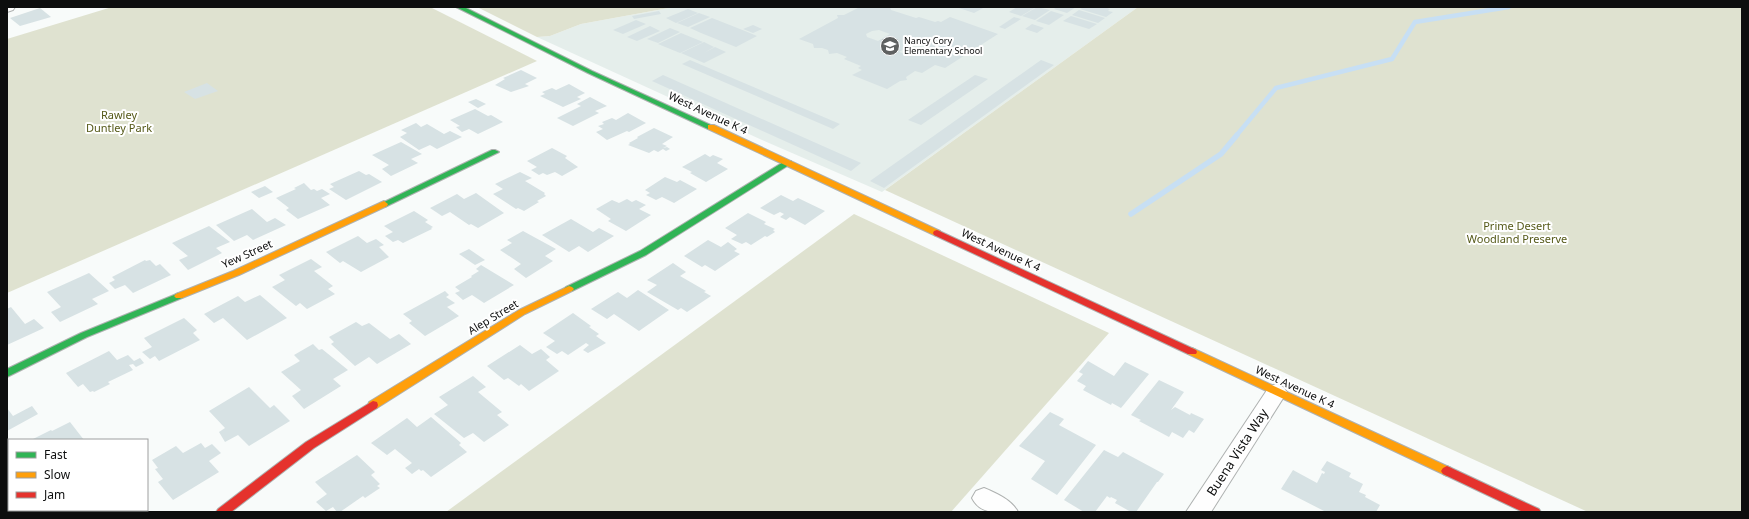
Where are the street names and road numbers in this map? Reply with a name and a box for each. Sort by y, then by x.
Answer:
street label: West Avenue K 4 [666,88,751,138]
street label: West Avenue K 4 [959,225,1044,275]
street label: Yew Street [219,236,274,271]
street label: Alep Street [465,296,521,338]
street label: West Avenue K 4 [1253,362,1338,412]
street label: Buena Vista Way [1202,404,1272,499]

